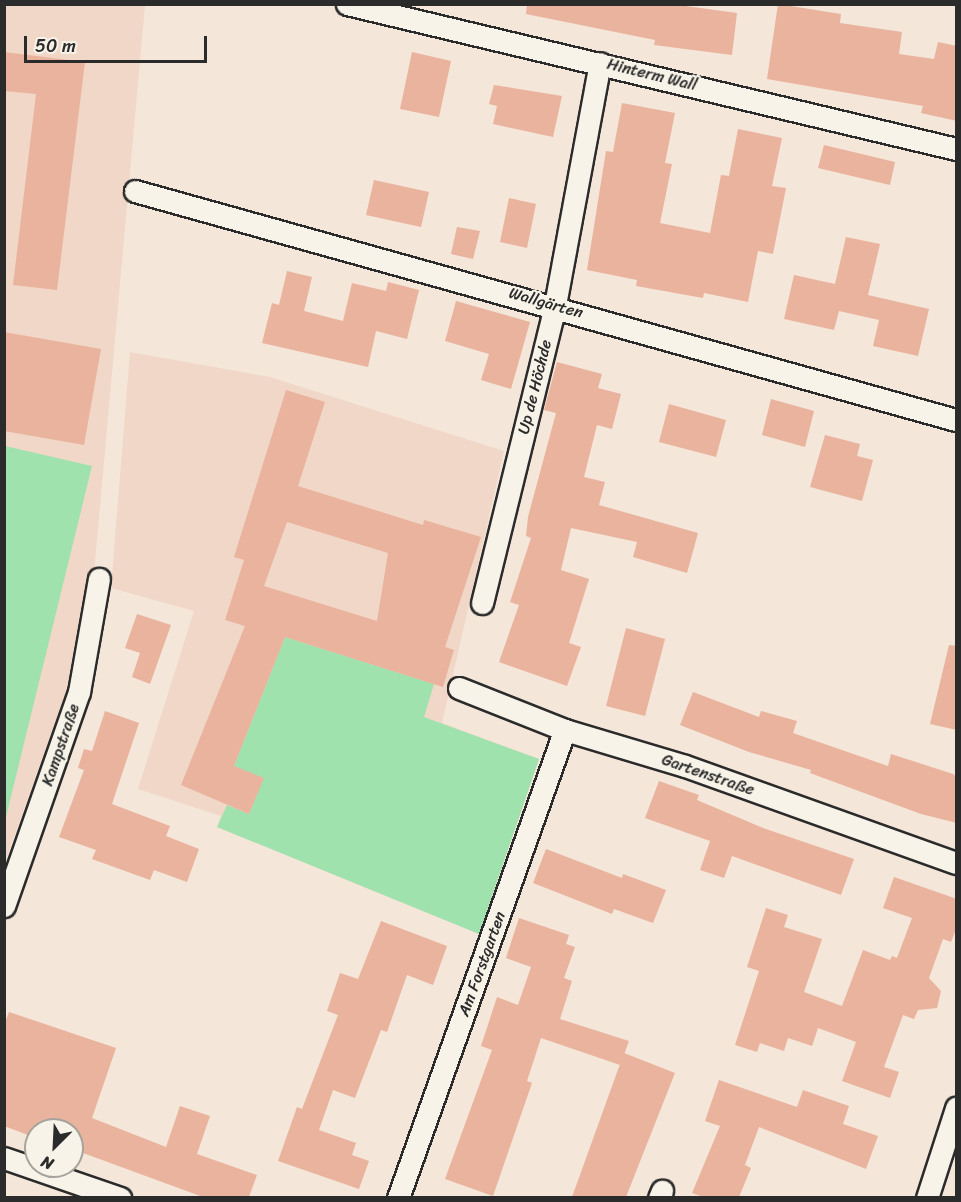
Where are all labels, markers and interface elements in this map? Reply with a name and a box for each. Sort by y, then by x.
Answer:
scale bar [27,24,210,62]
text: 50 m [35,30,76,62]
street label: Hinterm Wall [605,55,699,95]
street label: Wallgärten [507,283,585,323]
street label: Up de Höchde [514,338,556,436]
street label: Kampstraße [38,702,84,788]
street label: Gartenstraße [659,750,757,800]
street label: Am Forstgarten [454,909,510,1019]
north arrow [24,1118,84,1178]
text: N [36,1148,58,1179]

